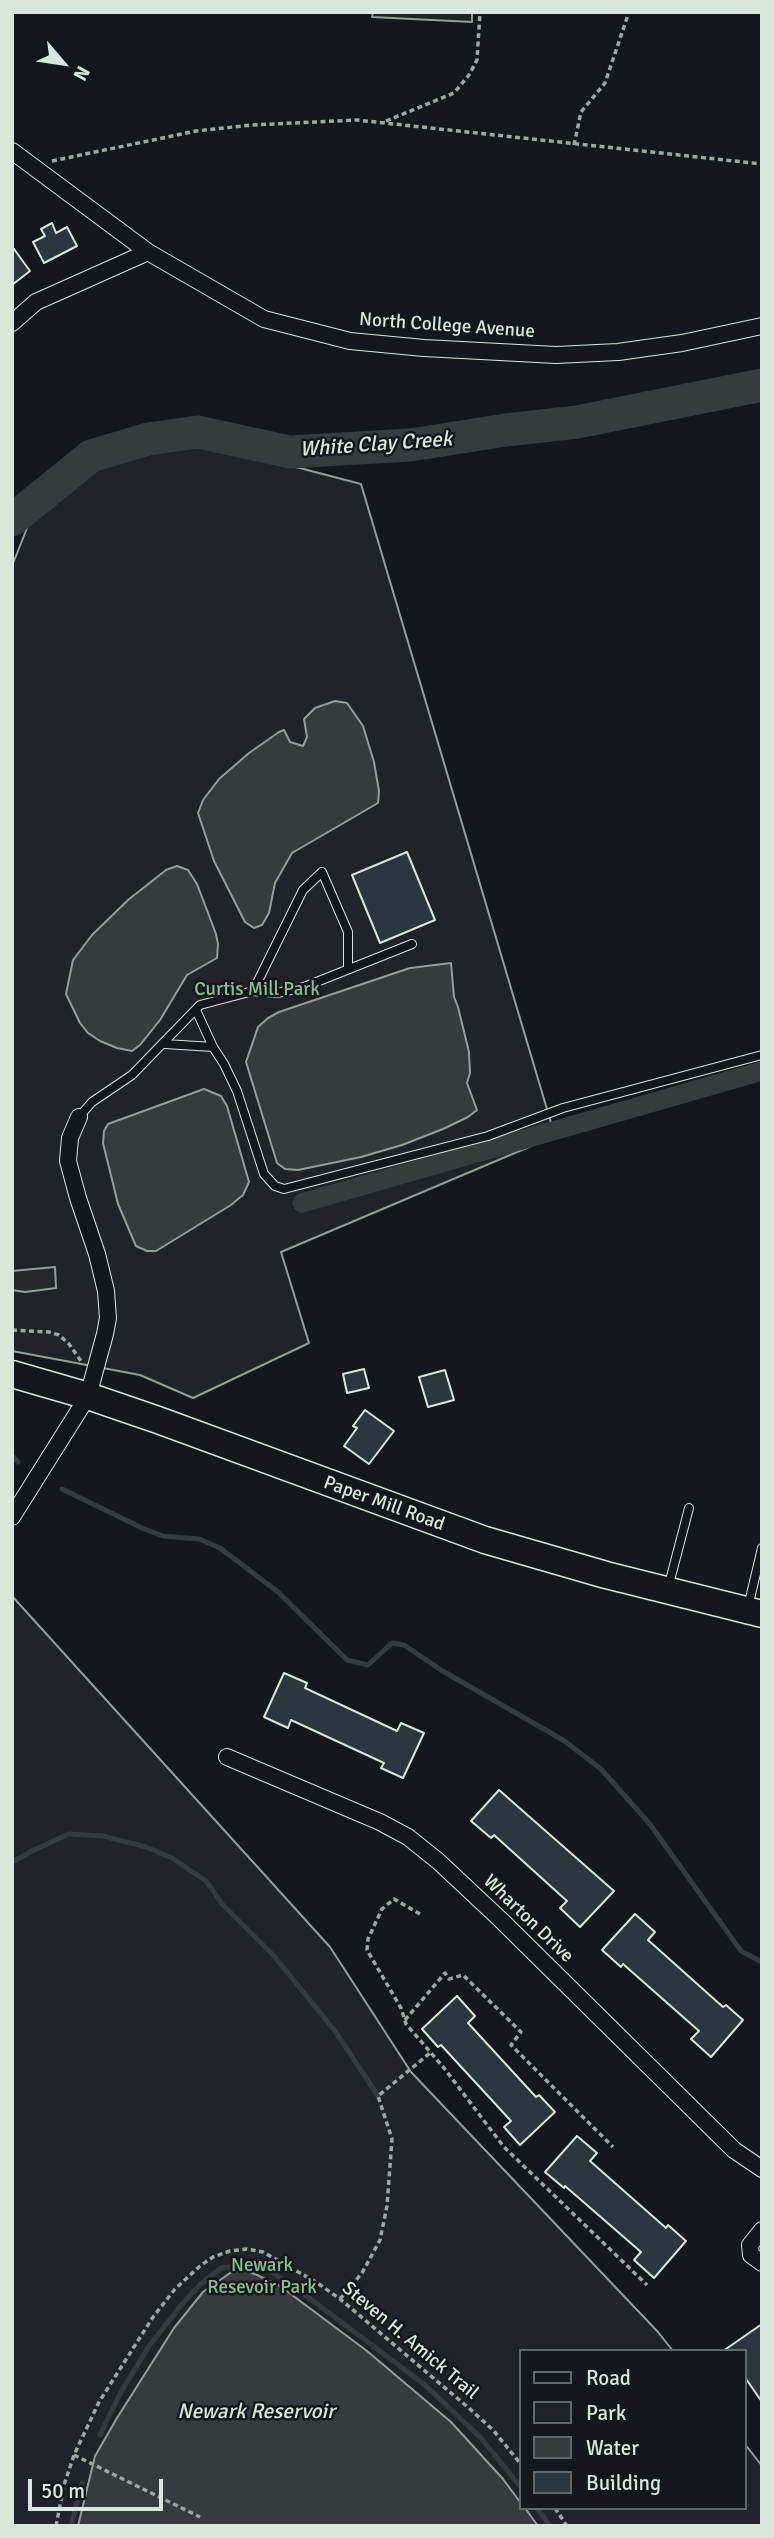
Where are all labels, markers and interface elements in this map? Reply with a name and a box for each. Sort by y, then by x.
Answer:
north arrow [28,28,98,98]
text: N [68,62,95,85]
street label: North College Avenue [358,308,536,344]
water label: White Clay Creek [299,427,453,463]
park label: Curtis Mill Park [194,979,320,1001]
street label: Paper Mill Road [320,1472,448,1536]
street label: Wharton Drive [478,1870,578,1968]
park label: Newark Resevoir Park [207,2255,317,2299]
street label: Steven H. Amick Trail [337,2277,483,2405]
legend [518,2349,746,2510]
text: Road [586,2365,631,2391]
water label: Newark Reservoir [177,2399,335,2425]
text: Park [586,2400,626,2426]
text: Water [586,2435,639,2461]
scale bar [32,2464,166,2508]
text: Building [586,2470,661,2496]
text: 50 m [41,2478,85,2504]

